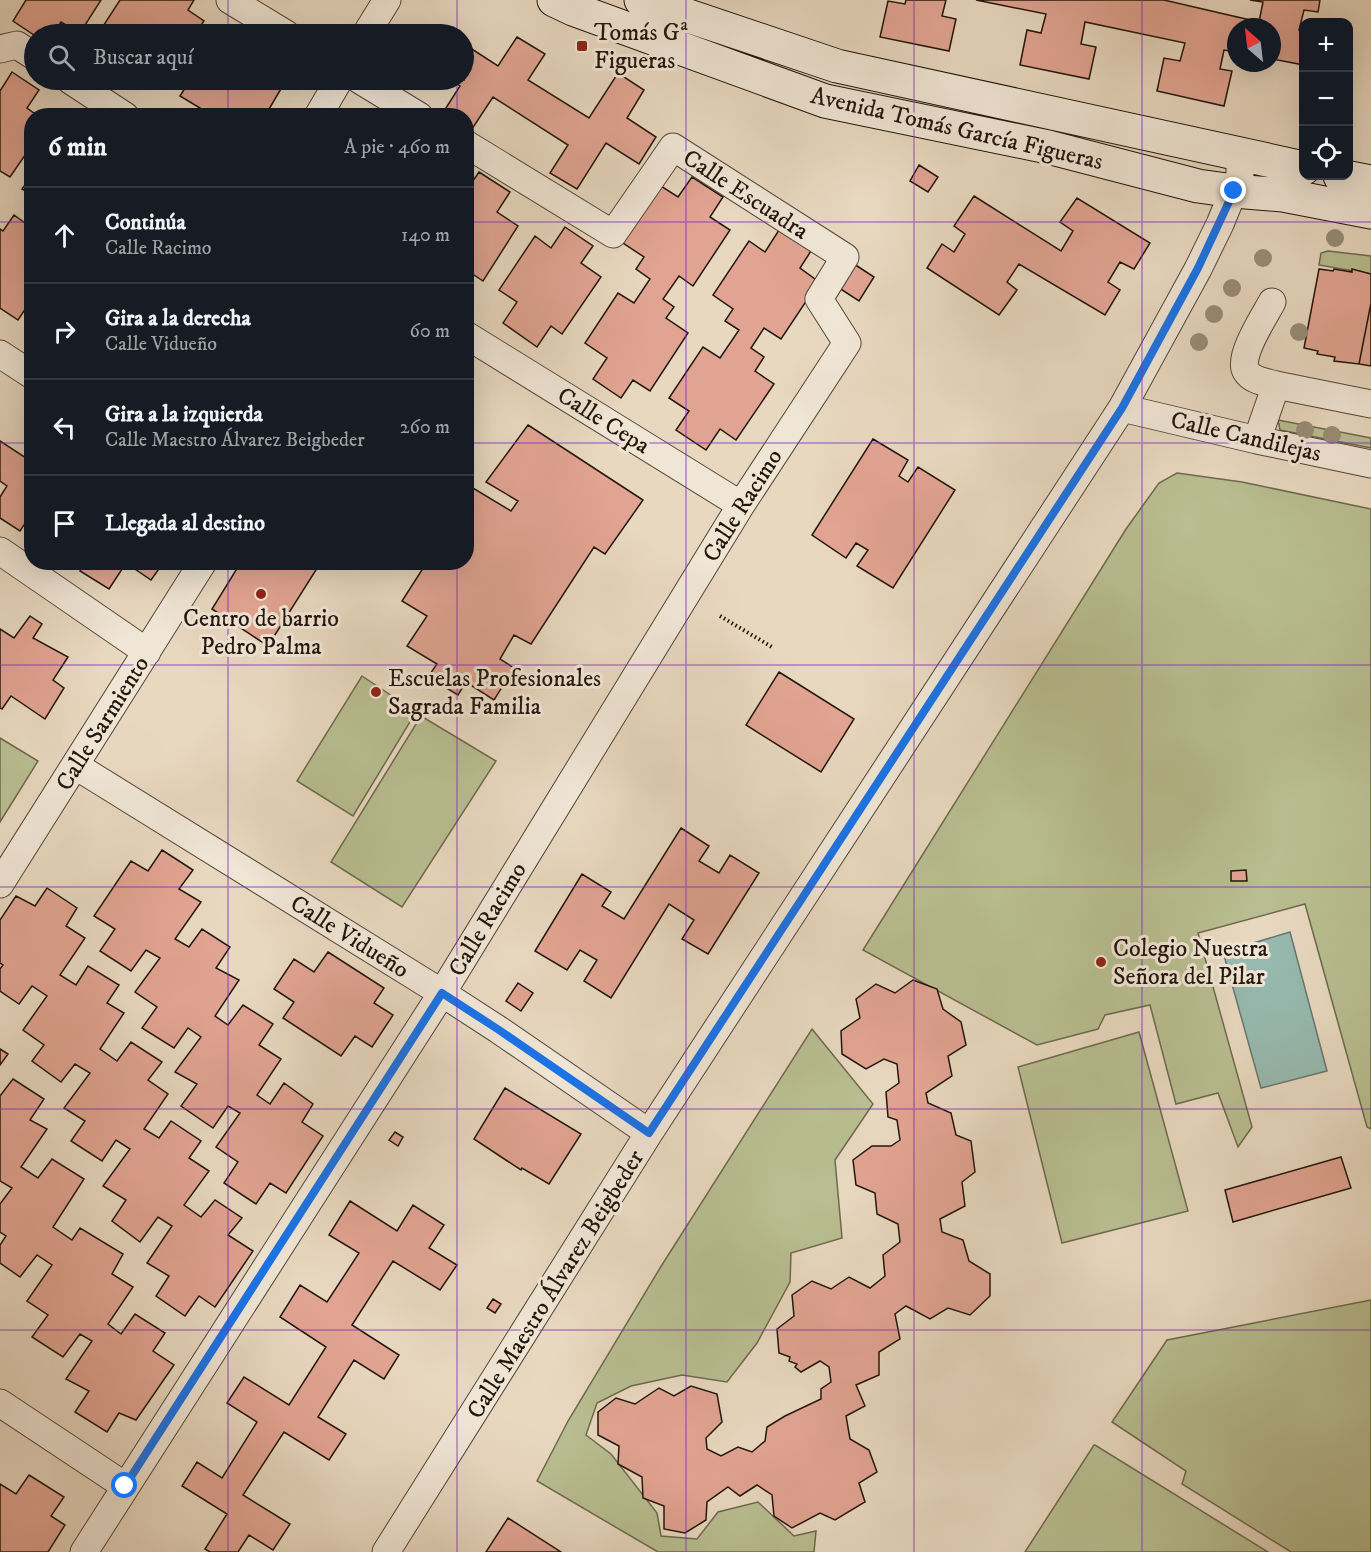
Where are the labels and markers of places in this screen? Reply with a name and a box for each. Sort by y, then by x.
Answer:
place label: Tomás Gª Figueras [594,18,689,76]
marker: Tomás Gª Figueras [575,39,589,53]
marker: Centro de barrio Pedro Palma [254,587,268,601]
place label: Centro de barrio Pedro Palma [183,604,339,662]
place label: Escuelas Profesionales Sagrada Familia [388,664,601,722]
marker: Escuelas Profesionales Sagrada Familia [369,685,383,699]
place label: Colegio Nuestra Señora del Pilar [1113,934,1269,992]
marker: Colegio Nuestra Señora del Pilar [1094,955,1108,969]

